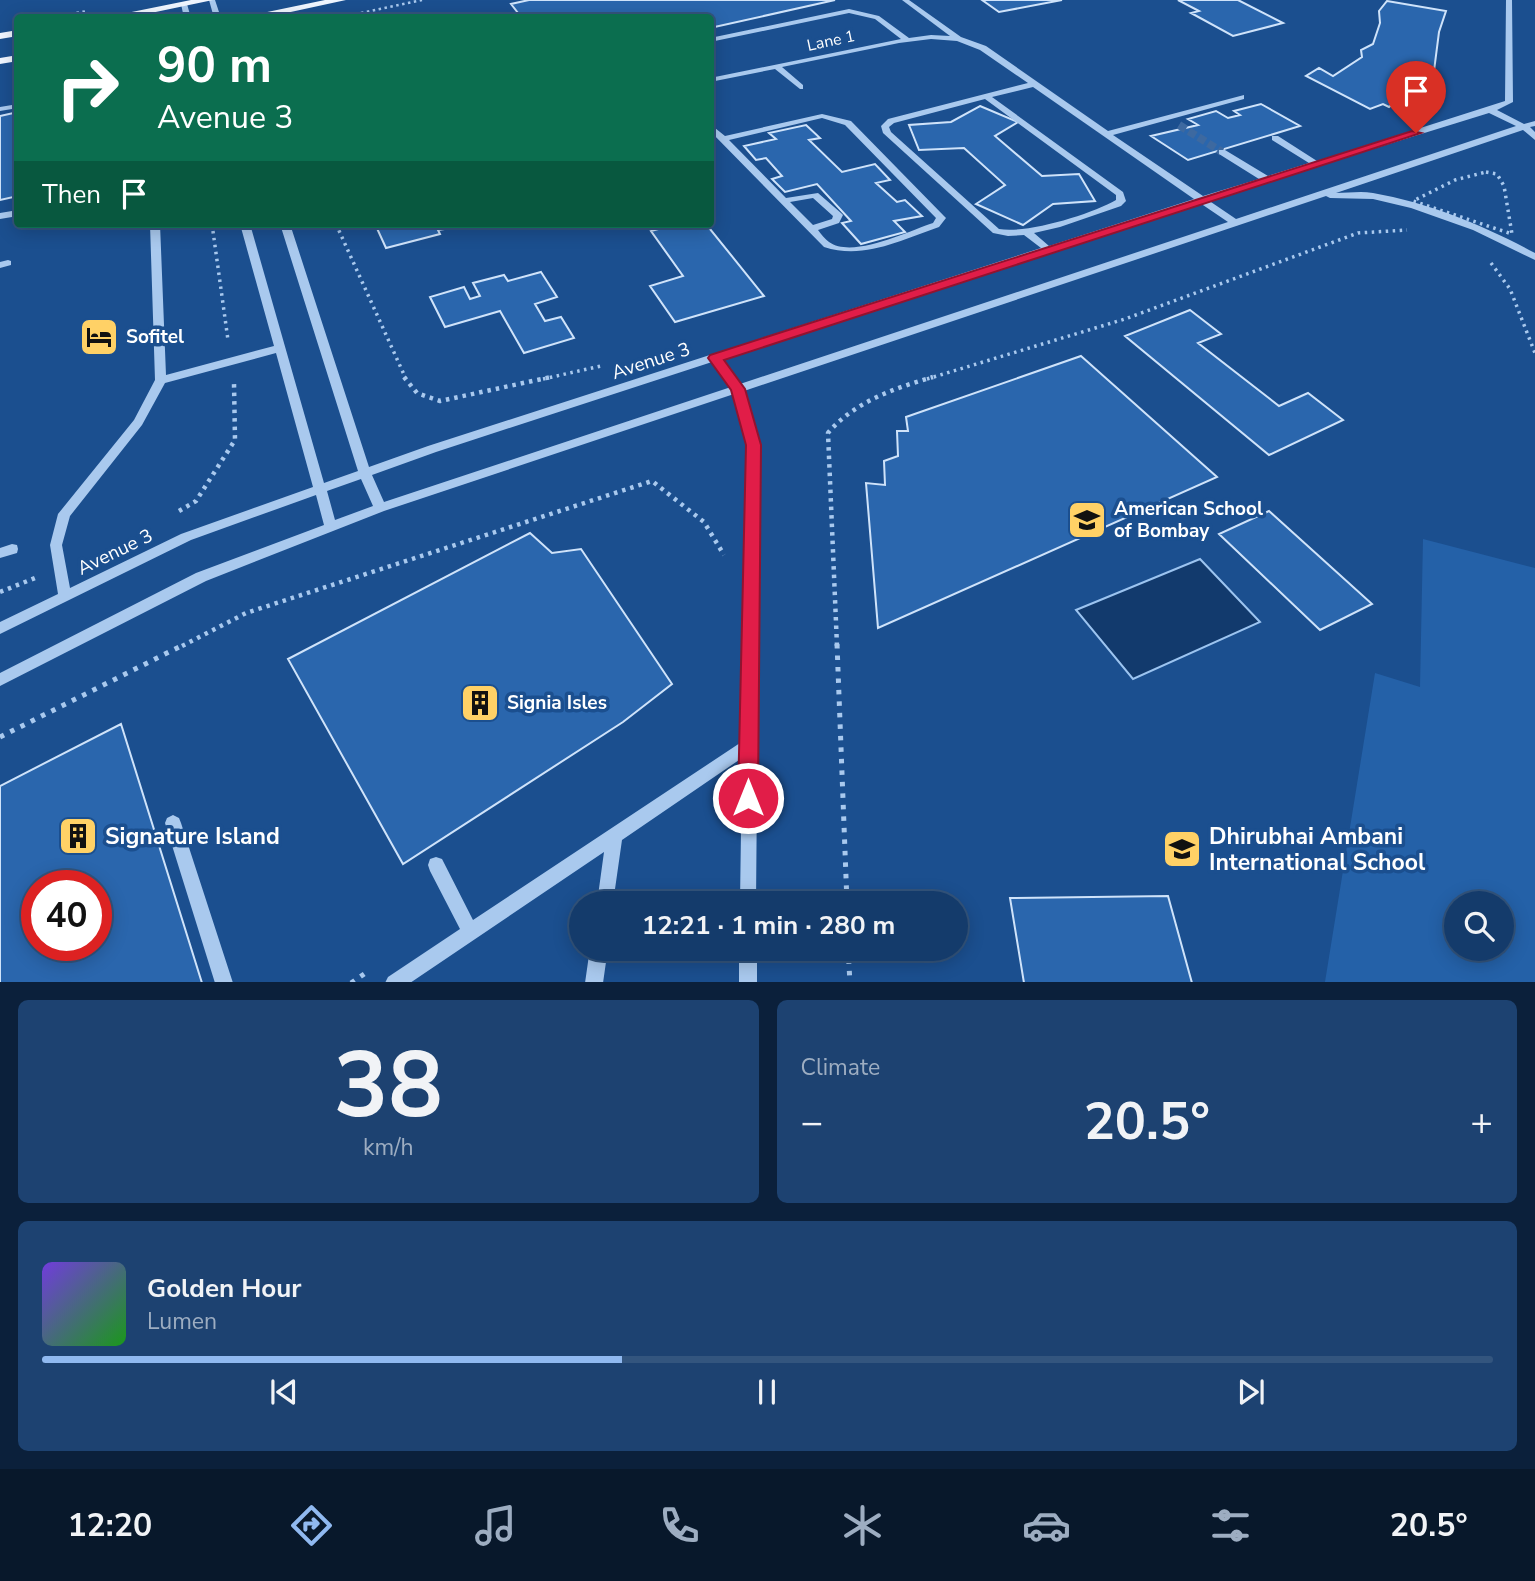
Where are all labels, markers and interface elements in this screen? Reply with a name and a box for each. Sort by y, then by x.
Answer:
street label: Lane 1 [805,25,857,57]
text: 90 m [157,32,272,99]
icon: right [42,42,133,133]
pin [1386,61,1446,133]
icon: arrive [1397,72,1435,110]
text: Avenue 3 [157,96,293,139]
icon: arrive [115,175,153,213]
text: Then [42,177,101,212]
hotel icon: Sofitel [78,316,120,358]
place label: Sofitel [126,324,184,350]
street label: Avenue 3 [608,336,694,386]
place label: American School of Bombay [1114,496,1263,544]
school or university icon: American School of Bombay [1066,499,1108,541]
street label: Avenue 3 [73,523,157,581]
building icon: Signia Isles [459,682,501,724]
place label: Signia Isles [507,690,607,716]
position arrow [711,761,785,835]
building icon: Signature Island [57,815,99,857]
place label: Signature Island [105,821,280,852]
place label: Dhirubhai Ambani International School [1209,821,1426,878]
school or university icon: Dhirubhai Ambani International School [1161,828,1203,870]
speed limit sign: 40 [21,870,112,961]
map controls [1444,891,1514,961]
button: search [1444,891,1514,961]
text: 12:21 · 1 min · 280 m [642,908,895,943]
text: 38 [334,1024,443,1148]
text: Climate [801,1052,880,1083]
text: 20.5° [1084,1086,1210,1157]
text: − [801,1097,823,1148]
text: + [1470,1097,1493,1148]
text: km/h [363,1132,414,1163]
text: Golden Hour [147,1271,302,1306]
text: Lumen [147,1306,217,1337]
icon: previous [265,1373,303,1411]
icon: pause [748,1373,786,1411]
icon: next [1232,1373,1270,1411]
icon: directions [287,1501,336,1550]
icon: music [471,1501,520,1550]
icon: phone [655,1501,704,1550]
icon: climate [838,1501,887,1550]
icon: car [1022,1501,1071,1550]
icon: filters [1206,1501,1255,1550]
text: 12:20 [67,1504,152,1547]
text: 20.5° [1390,1504,1468,1547]

